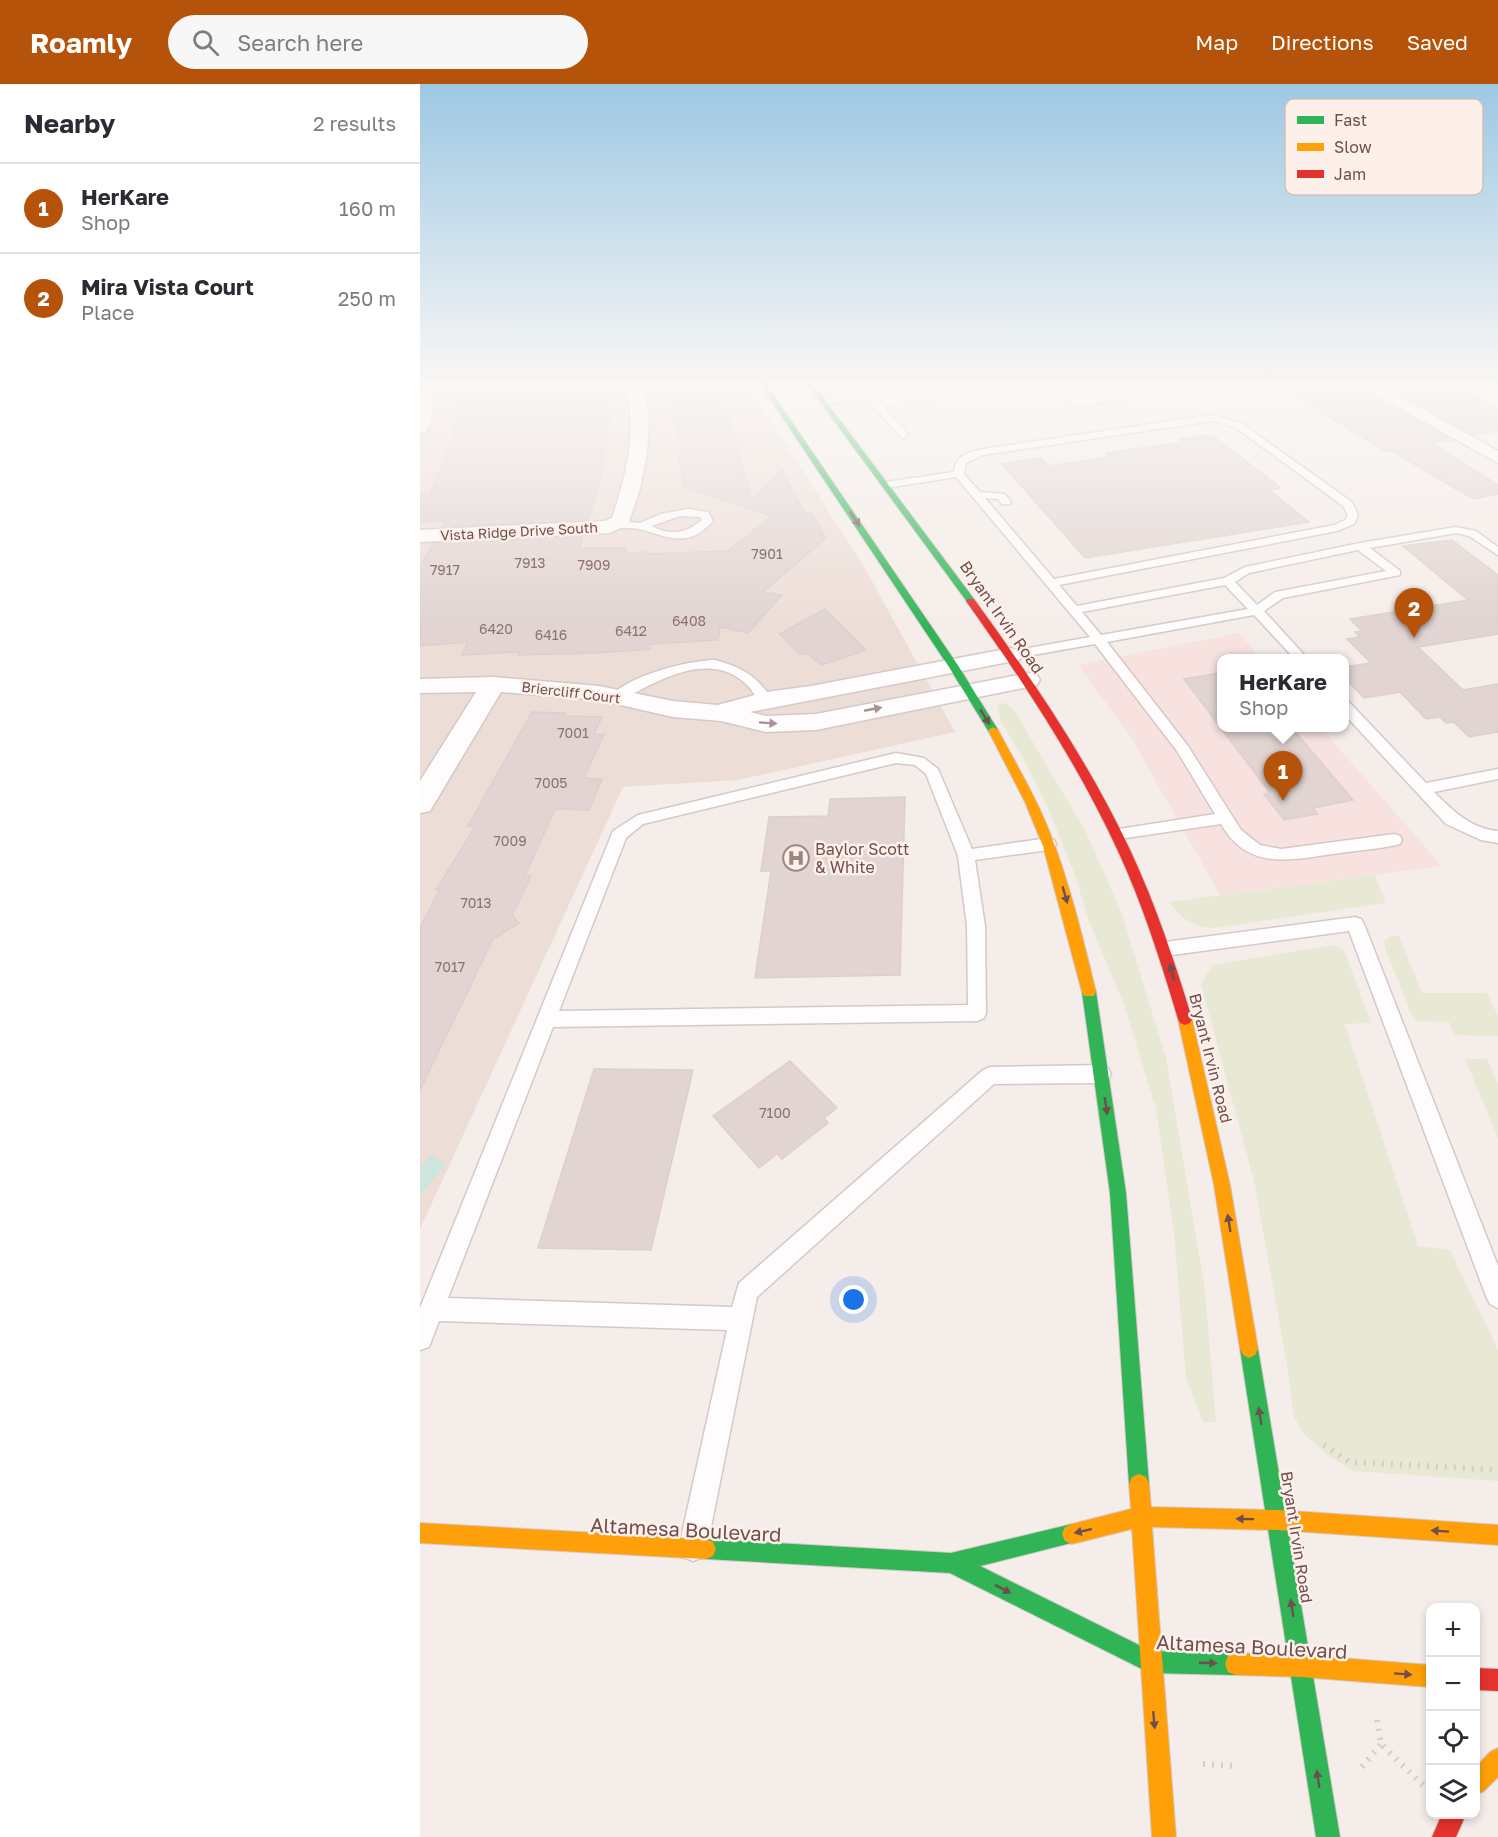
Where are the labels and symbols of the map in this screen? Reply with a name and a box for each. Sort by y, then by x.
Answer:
legend [1285,99,1483,195]
text: Fast [1334,110,1367,130]
text: Slow [1334,137,1372,157]
text: Jam [1334,164,1366,184]
one-way arrow [849,511,860,527]
street label: Vista Ridge Drive South [440,518,598,544]
house number: 7901 [751,545,783,562]
house number: 7913 [515,554,545,571]
house number: 7909 [577,556,611,573]
street label: Bryant Irvin Road [956,557,1048,677]
house number: 7917 [430,561,460,578]
pin: 2 [1394,588,1434,638]
house number: 6408 [672,612,706,629]
house number: 6420 [479,620,513,637]
house number: 6412 [615,622,647,639]
house number: 6416 [535,626,567,643]
street label: Briercliff Court [521,678,621,706]
one-way arrow [864,704,883,713]
one-way arrow [980,709,991,725]
one-way arrow [758,718,777,728]
house number: 7001 [557,724,589,741]
pin: 1 [1264,752,1302,801]
house number: 7005 [535,774,567,791]
house number: 7009 [493,832,527,849]
place label: Baylor Scott & White [815,839,909,877]
hospital icon: Baylor Scott & White [781,843,811,873]
one-way arrow [1061,886,1070,904]
house number: 7013 [460,894,492,911]
house number: 7017 [435,958,465,975]
one-way arrow [1167,963,1176,981]
street label: Bryant Irvin Road [1185,991,1237,1125]
one-way arrow [1101,1097,1110,1116]
house number: 7100 [759,1104,791,1121]
one-way arrow [1224,1214,1233,1233]
your location [839,1285,868,1314]
one-way arrow [1255,1406,1264,1425]
street label: Bryant Irvin Road [1277,1470,1317,1604]
street label: Altamesa Boulevard [590,1512,782,1546]
one-way arrow [1235,1515,1254,1524]
one-way arrow [1073,1526,1092,1536]
one-way arrow [1430,1526,1449,1535]
one-way arrow [995,1584,1012,1593]
one-way arrow [1287,1599,1296,1618]
street label: Altamesa Boulevard [1156,1629,1348,1663]
one-way arrow [1199,1659,1218,1668]
one-way arrow [1393,1669,1412,1679]
one-way arrow [1150,1711,1159,1730]
one-way arrow [1314,1770,1323,1789]

